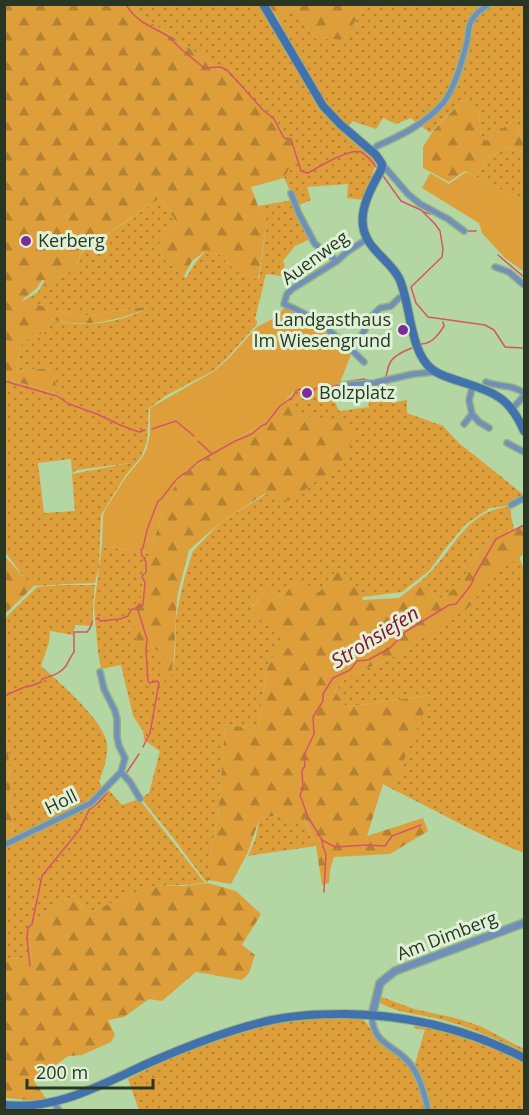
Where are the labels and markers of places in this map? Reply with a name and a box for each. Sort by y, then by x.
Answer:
place label: Kerberg [38,228,105,252]
marker: Kerberg [19,234,33,248]
place label: Landgasthaus Im Wiesengrund [253,307,391,352]
marker: Landgasthaus Im Wiesengrund [396,323,410,337]
place label: Bolzplatz [319,380,395,404]
marker: Bolzplatz [300,386,314,400]

